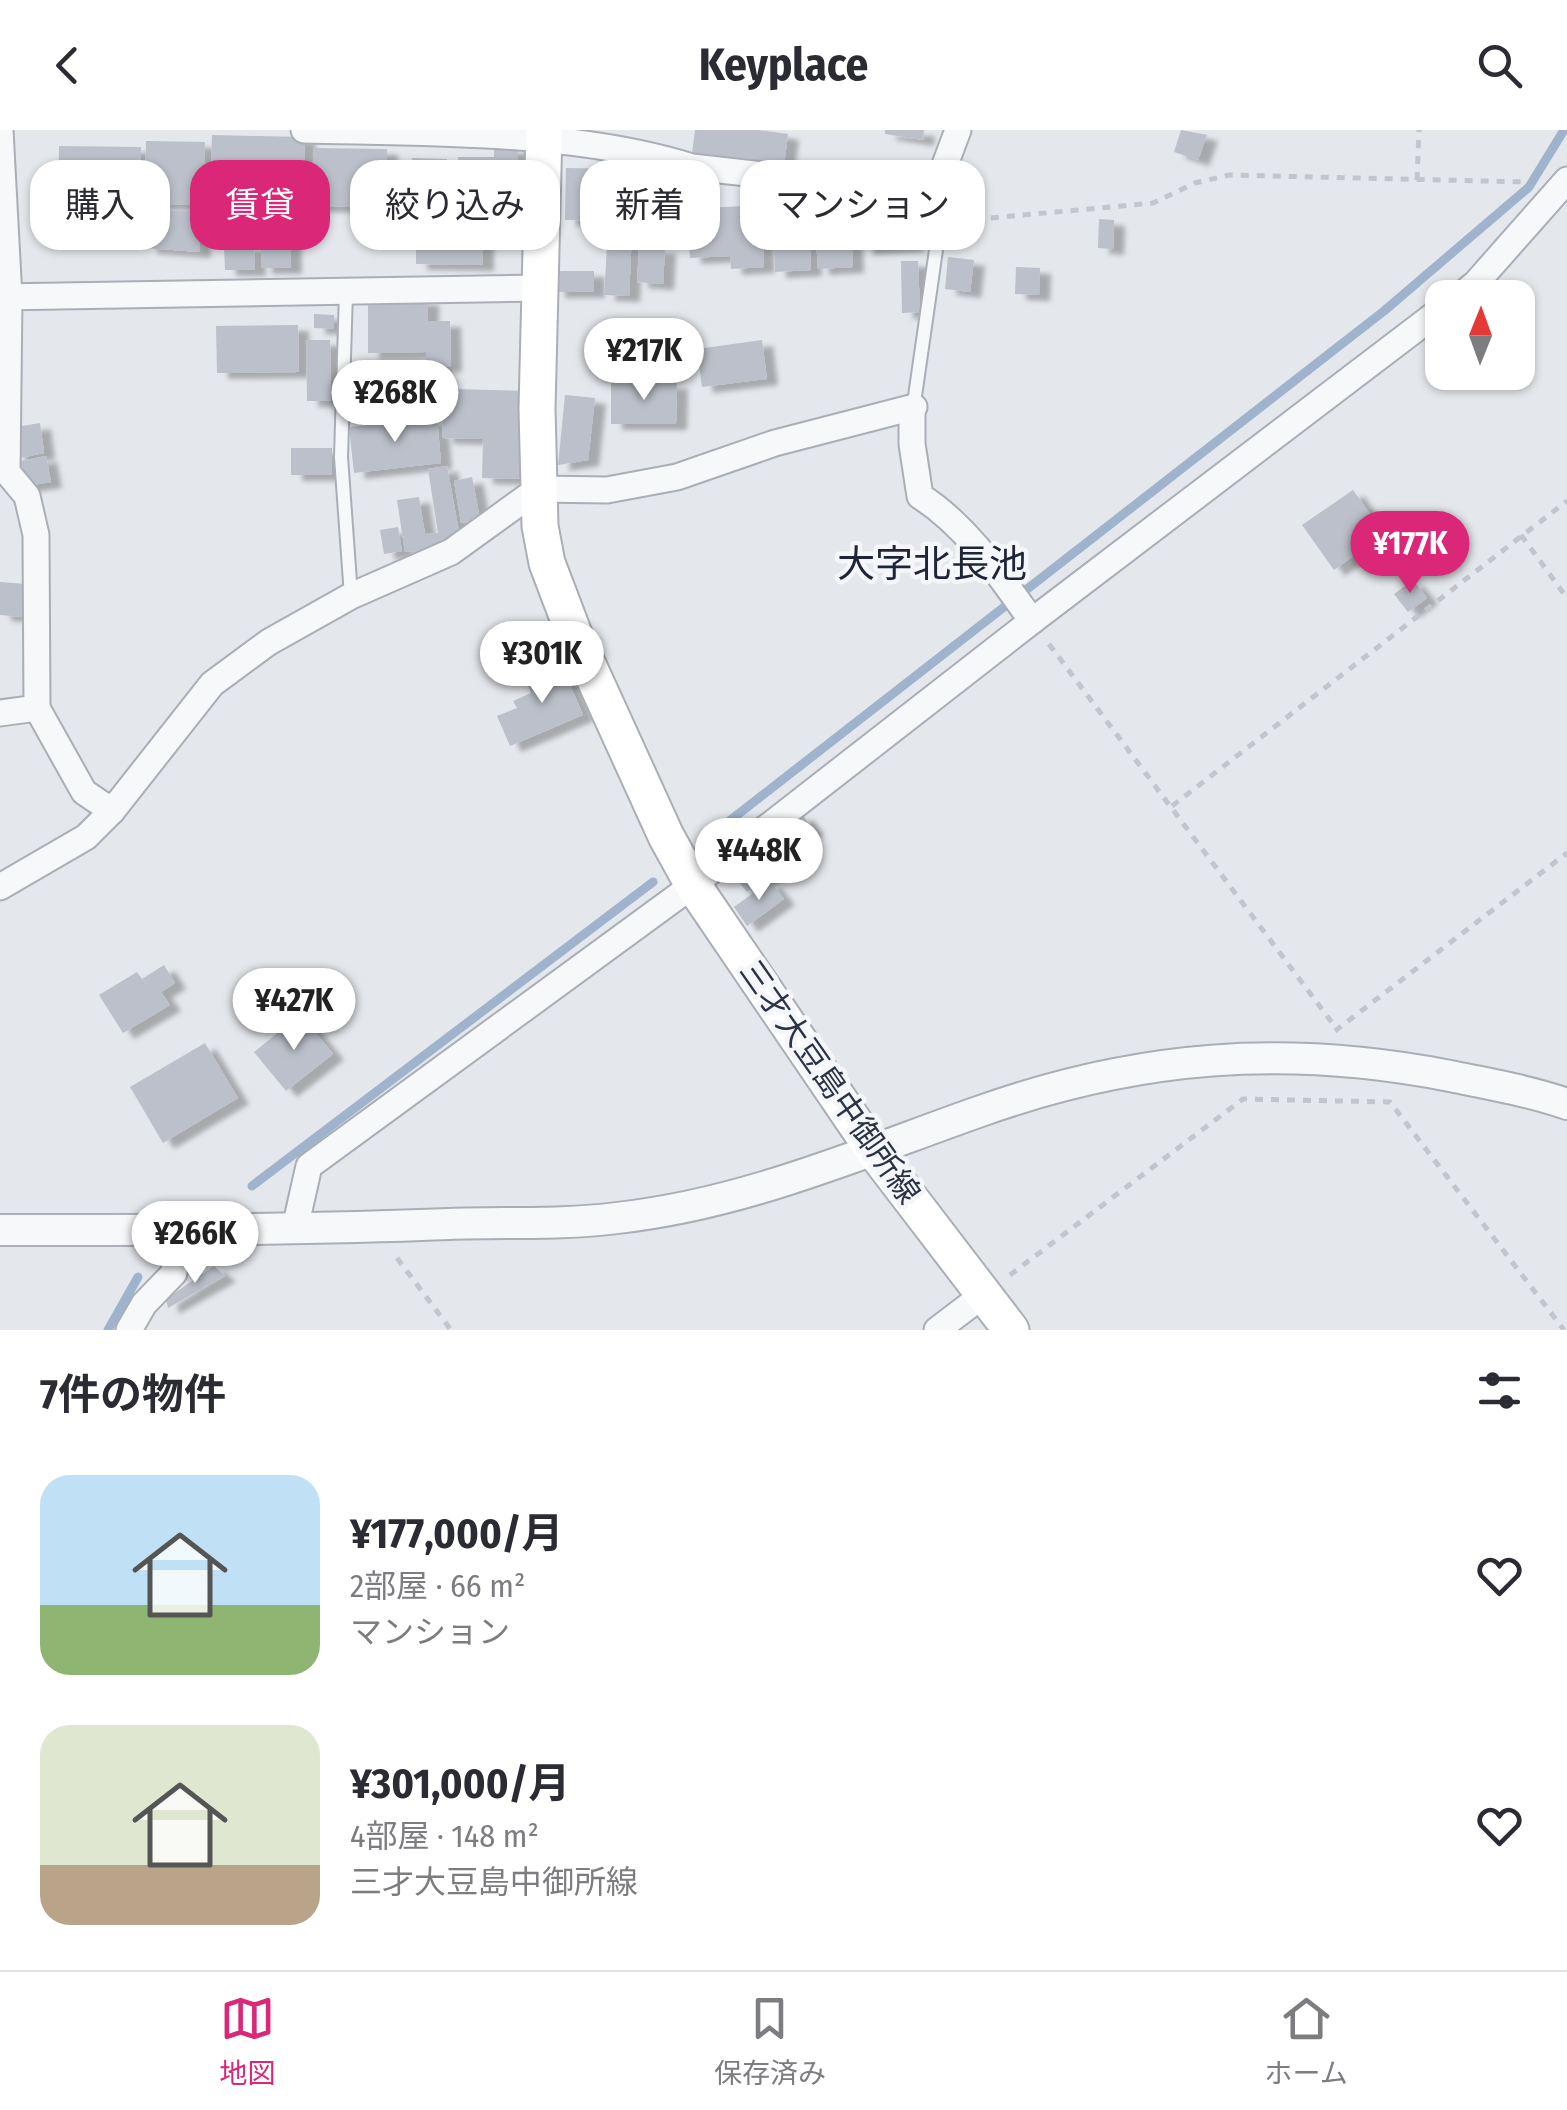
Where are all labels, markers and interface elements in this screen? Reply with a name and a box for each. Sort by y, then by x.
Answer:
icon: back [40,38,95,93]
text: Keyplace [699,38,868,92]
icon: search [1472,38,1527,93]
chip: 購入 [30,160,170,250]
chip: 賃貸 [190,160,330,250]
chip: 絞り込み [350,160,560,250]
chip: 新着 [580,160,720,250]
chip: マンション [740,160,985,250]
north arrow [1425,280,1535,390]
map controls [1425,280,1535,390]
pin: ¥217K [574,318,714,403]
text: ¥217K [606,331,682,369]
pin: ¥268K [325,360,465,445]
text: ¥268K [353,373,437,411]
pin: ¥177K [1340,511,1480,596]
text: ¥177K [1372,524,1448,562]
district label: 大字北長池 [837,541,1027,587]
pin: ¥301K [472,621,612,706]
text: ¥301K [502,634,582,672]
pin: ¥448K [689,818,829,903]
text: ¥448K [717,831,801,869]
street label: 三才大豆島中御所線 [732,953,928,1211]
pin: ¥427K [224,968,364,1053]
text: ¥427K [255,981,333,1019]
pin: ¥266K [125,1201,265,1286]
text: ¥266K [154,1214,236,1252]
icon: filters [1472,1363,1527,1418]
text: 7件の物件 [40,1370,226,1420]
text: ¥177,000/月 [350,1509,564,1559]
icon: home [120,1515,240,1635]
icon: heart [1472,1548,1527,1603]
text: 2部屋 · 66 m² [350,1567,525,1605]
text: マンション [350,1613,510,1651]
text: ¥301,000/月 [350,1759,570,1809]
icon: home [120,1765,240,1885]
icon: heart [1472,1798,1527,1853]
text: 4部屋 · 148 m² [350,1817,539,1855]
text: 三才大豆島中御所線 [350,1863,638,1901]
tab: 地図 [219,1991,275,2091]
tab: 保存済み [714,1991,826,2091]
tab: ホーム [1265,1991,1348,2091]

